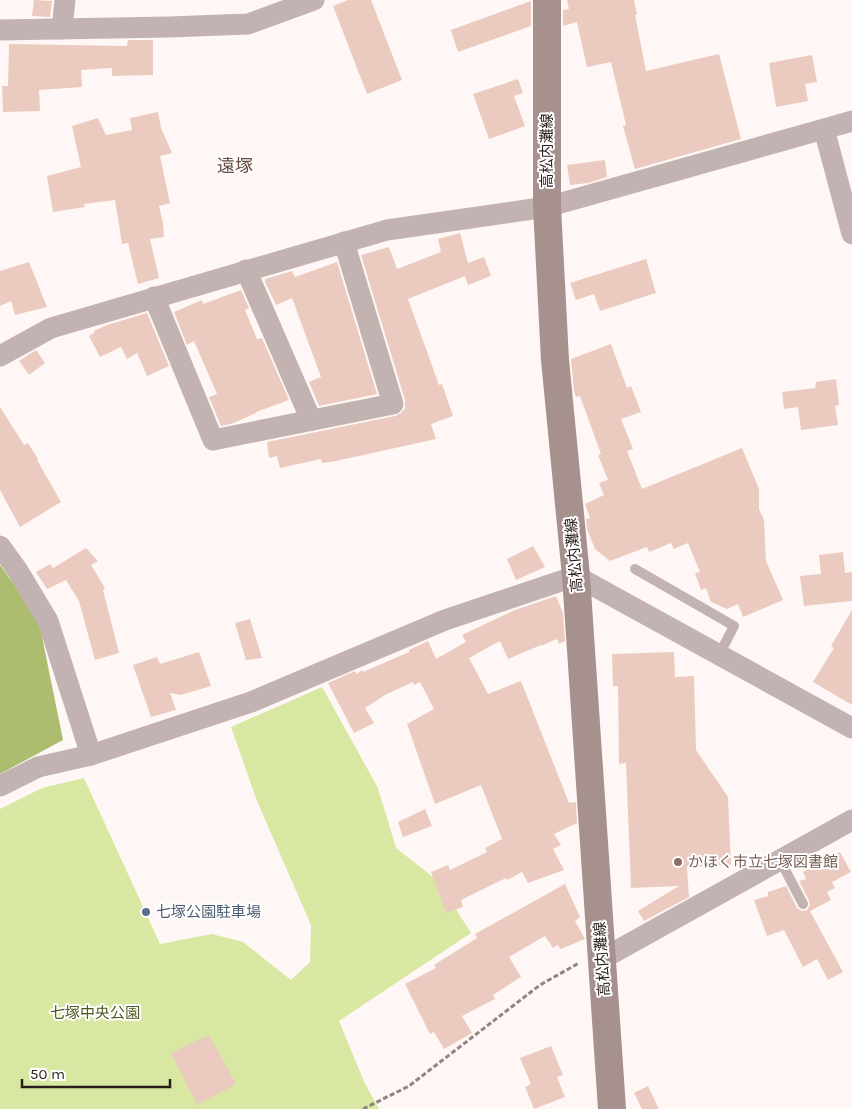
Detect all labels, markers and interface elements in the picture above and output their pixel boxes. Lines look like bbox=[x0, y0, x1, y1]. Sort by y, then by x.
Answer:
street label: 高松内灘線 bbox=[538, 113, 556, 189]
district label: 遠塚 bbox=[217, 155, 253, 177]
street label: 高松内灘線 bbox=[562, 517, 586, 593]
place label: かほく市立七塚図書館 bbox=[688, 853, 838, 871]
marker: かほく市立七塚図書館 bbox=[672, 856, 684, 868]
place label: 七塚公園駐車場 bbox=[156, 903, 261, 921]
marker: 七塚公園駐車場 bbox=[140, 906, 152, 918]
street label: 高松内灘線 bbox=[590, 921, 614, 997]
park label: 七塚中央公園 bbox=[50, 1004, 140, 1022]
scale bar bbox=[22, 1056, 170, 1088]
text: 50 m bbox=[30, 1065, 65, 1083]

